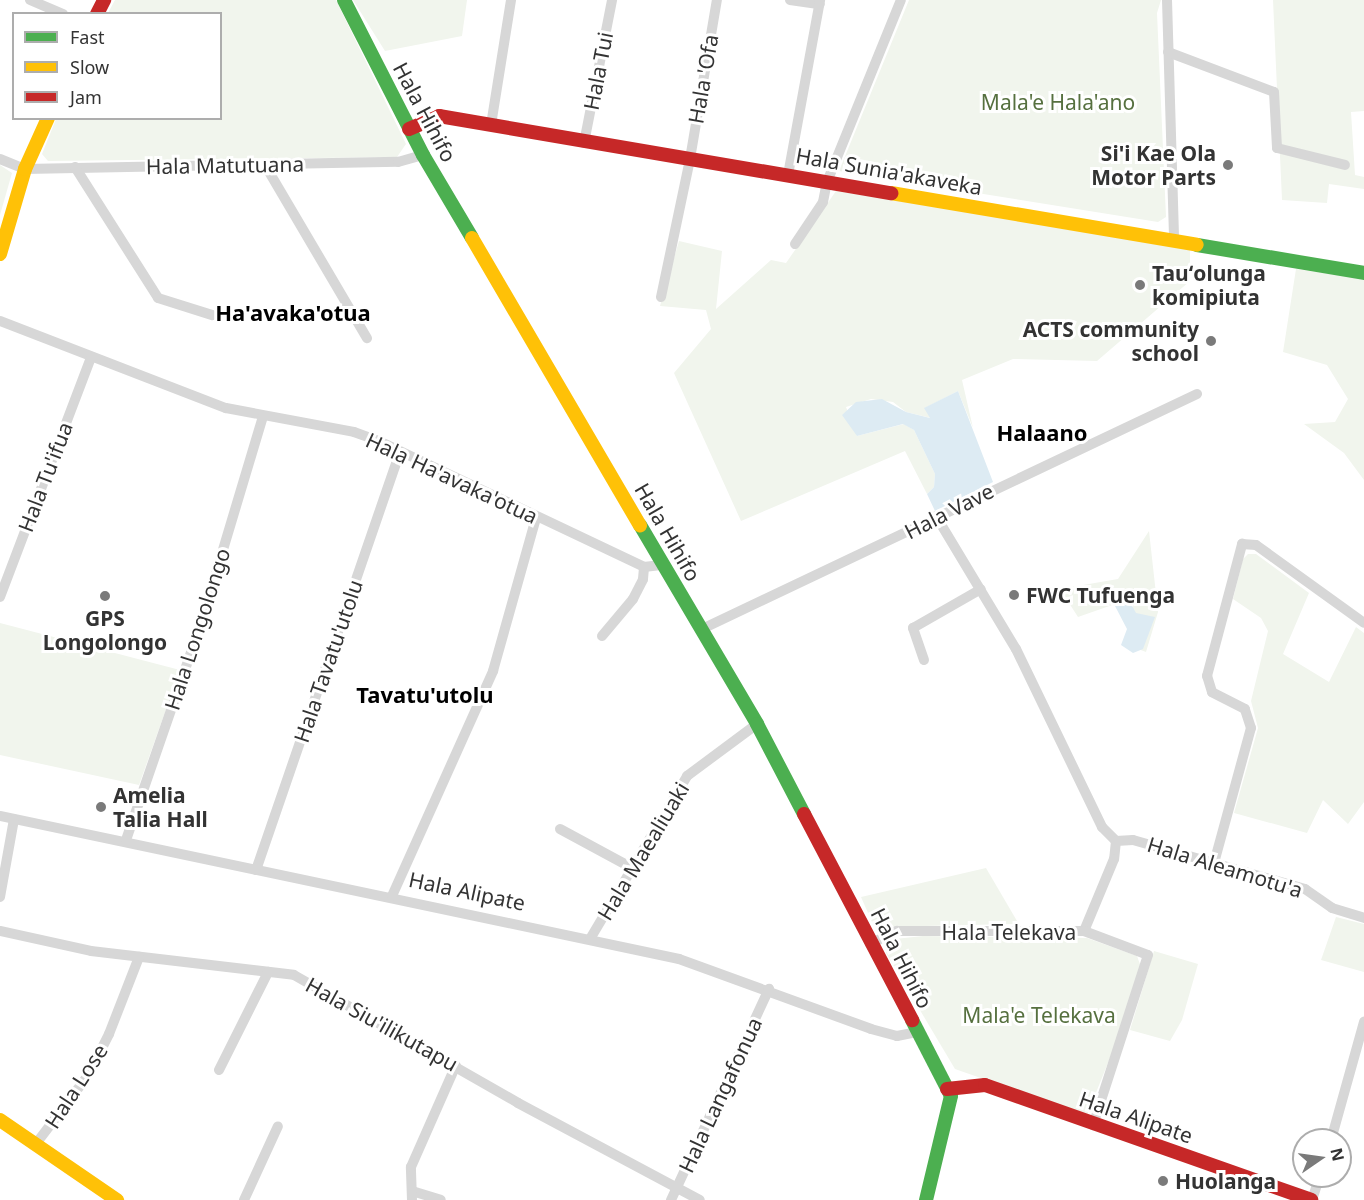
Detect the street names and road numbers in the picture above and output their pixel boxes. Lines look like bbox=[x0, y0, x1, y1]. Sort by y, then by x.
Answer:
street label: Hala Tui bbox=[578, 30, 618, 112]
street label: Hala 'Ofa bbox=[683, 32, 723, 126]
street label: Hala Hihifo bbox=[388, 58, 462, 166]
street label: Hala Sunia'akaveka bbox=[794, 142, 984, 200]
street label: Hala Matutuana bbox=[146, 151, 304, 179]
street label: Hala Tu'ifua bbox=[12, 418, 78, 536]
street label: Hala Ha'avaka'otua bbox=[362, 427, 542, 529]
street label: Hala Hihifo bbox=[630, 478, 706, 586]
street label: Hala Vave bbox=[900, 478, 998, 544]
street label: Hala Longolongo bbox=[159, 545, 235, 713]
street label: Hala Tavatu'utolu bbox=[288, 576, 368, 746]
street label: Hala Maealiuaki bbox=[592, 777, 694, 925]
street label: Hala Aleamotu'a bbox=[1144, 831, 1306, 903]
street label: Hala Alipate bbox=[406, 866, 528, 916]
street label: Hala Hihifo bbox=[866, 904, 938, 1012]
street label: Hala Telekava bbox=[942, 919, 1076, 945]
street label: Hala Siu'ilikutapu bbox=[301, 972, 463, 1076]
street label: Hala Langafonua bbox=[673, 1013, 767, 1177]
street label: Hala Lose bbox=[39, 1039, 113, 1133]
street label: Hala Alipate bbox=[1076, 1086, 1196, 1148]

